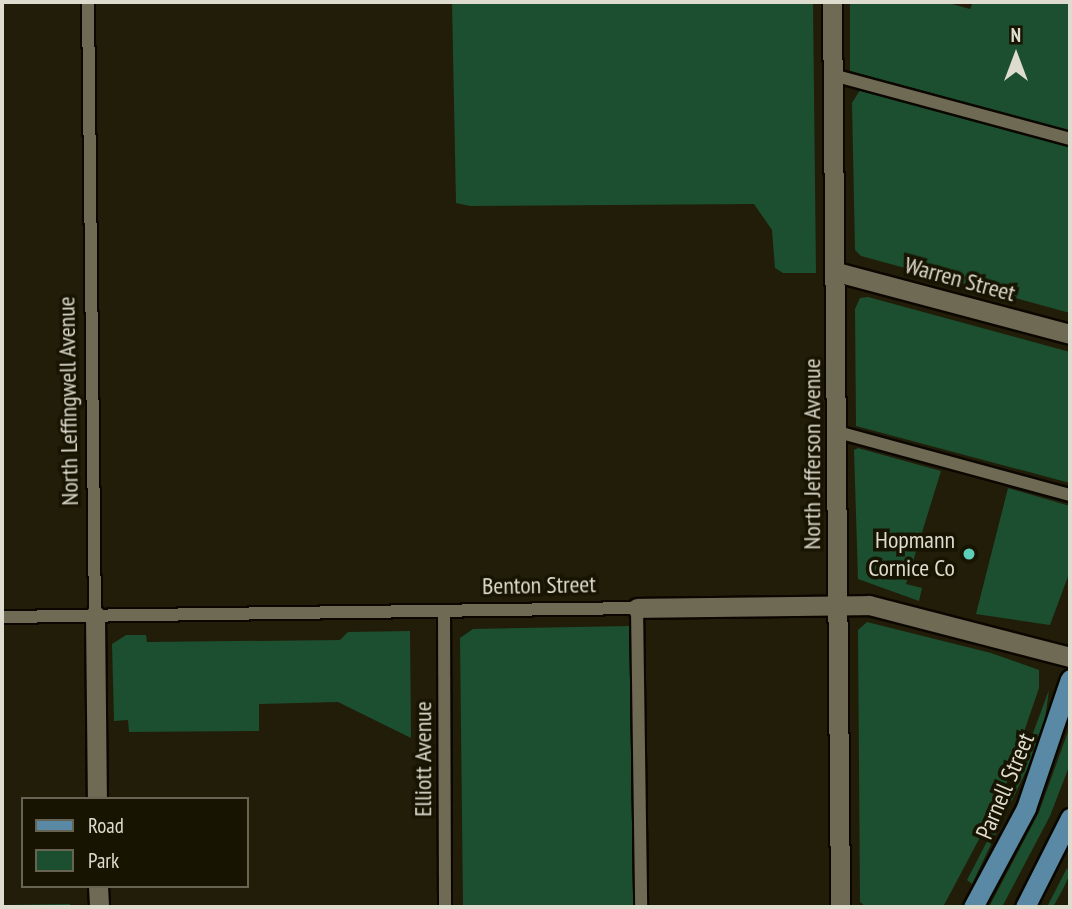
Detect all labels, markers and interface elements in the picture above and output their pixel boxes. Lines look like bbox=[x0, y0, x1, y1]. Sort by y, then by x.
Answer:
north arrow bbox=[981, 21, 1051, 91]
text: N bbox=[1011, 23, 1021, 47]
street label: Warren Street bbox=[902, 250, 1018, 308]
street label: North Leffingwell Avenue bbox=[52, 296, 84, 506]
street label: North Jefferson Avenue bbox=[798, 358, 826, 550]
place label: Hopmann Cornice Co bbox=[868, 526, 955, 582]
marker: Hopmann Cornice Co bbox=[961, 546, 977, 562]
street label: Benton Street bbox=[482, 570, 596, 600]
street label: Elliott Avenue bbox=[409, 701, 437, 817]
street label: Parnell Street bbox=[970, 728, 1040, 844]
legend bbox=[21, 797, 248, 888]
text: Road bbox=[88, 812, 124, 839]
text: Park bbox=[88, 847, 119, 874]

